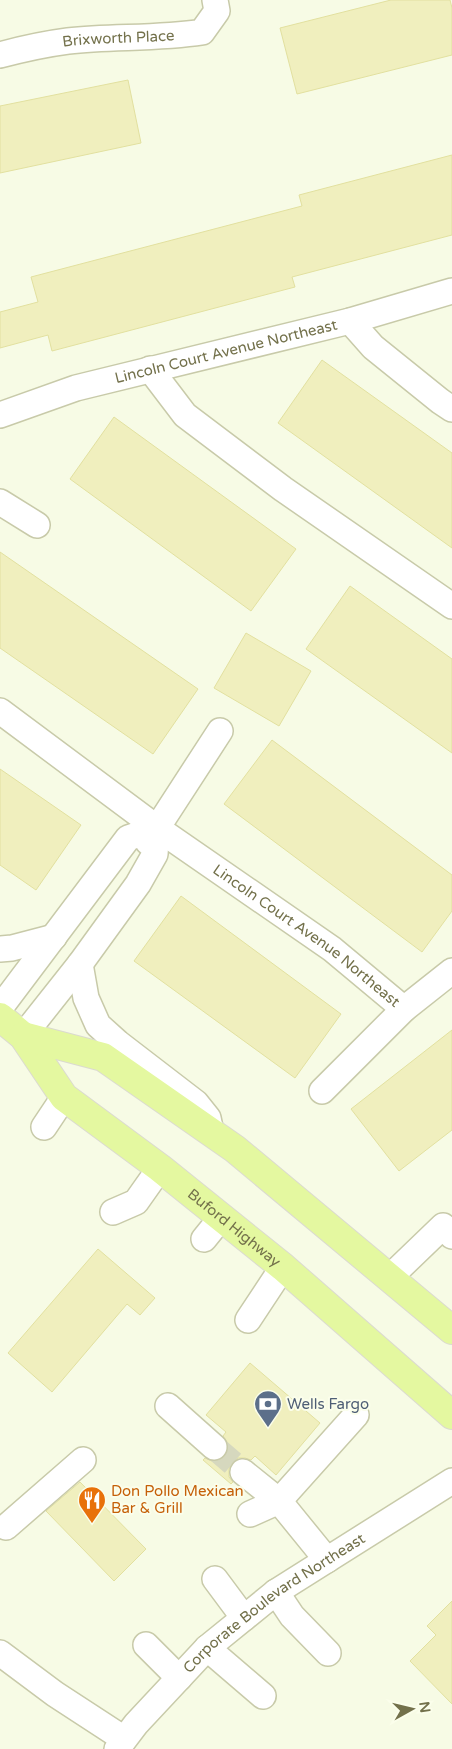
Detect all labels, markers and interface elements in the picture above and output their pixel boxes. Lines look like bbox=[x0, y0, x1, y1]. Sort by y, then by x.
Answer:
street label: Brixworth Place bbox=[61, 26, 175, 51]
street label: Lincoln Court Avenue Northeast bbox=[113, 315, 339, 387]
street label: Lincoln Court Avenue Northeast bbox=[210, 860, 404, 1011]
street label: Buford Highway bbox=[184, 1185, 284, 1271]
bank icon: Wells Fargo bbox=[253, 1389, 283, 1428]
place label: Wells Fargo bbox=[287, 1395, 369, 1413]
place label: Don Pollo Mexican Bar & Grill bbox=[111, 1482, 244, 1517]
restaurant icon: Don Pollo Mexican Bar & Grill bbox=[77, 1485, 107, 1524]
street label: Corporate Boulevard Northeast bbox=[179, 1529, 368, 1677]
north arrow bbox=[387, 1684, 437, 1734]
text: N bbox=[415, 1701, 434, 1714]

